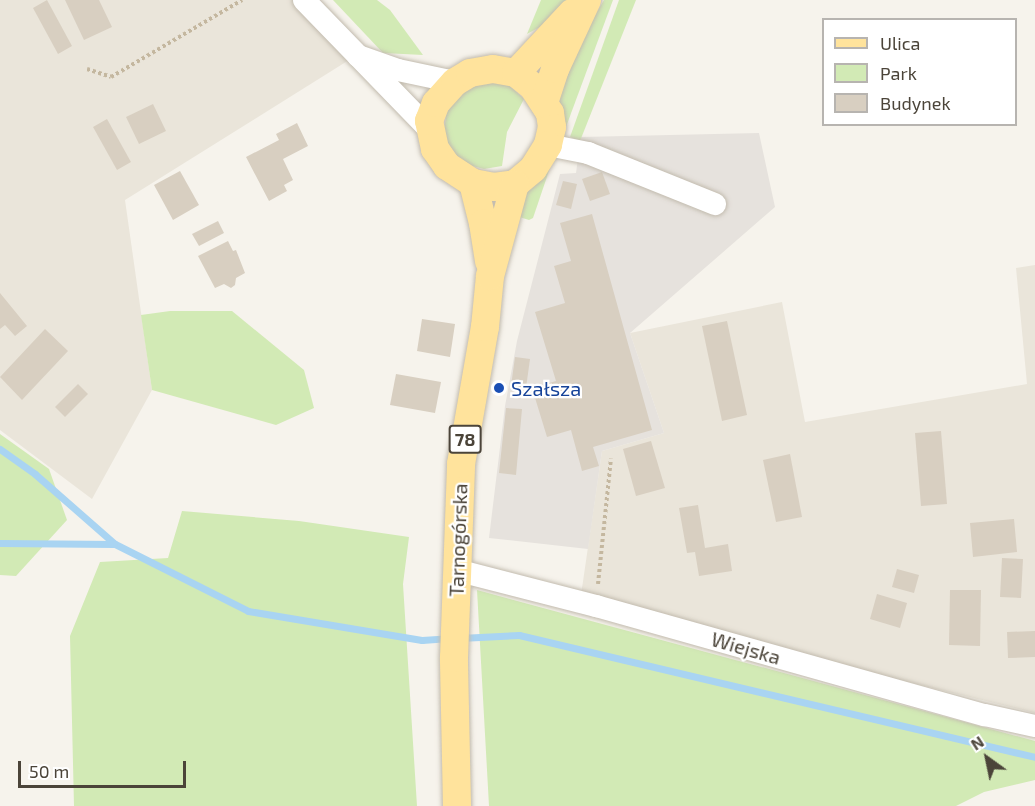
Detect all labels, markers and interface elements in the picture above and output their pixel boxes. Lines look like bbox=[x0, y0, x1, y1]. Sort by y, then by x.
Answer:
legend bbox=[822, 18, 1017, 126]
text: Ulica bbox=[880, 32, 920, 54]
text: Park bbox=[880, 62, 917, 84]
text: Budynek bbox=[880, 92, 951, 114]
place label: Szałsza bbox=[511, 376, 581, 400]
marker: Szałsza bbox=[492, 381, 506, 395]
road number: 78 bbox=[448, 424, 482, 454]
street label: Tarnogórska bbox=[444, 483, 472, 597]
street label: Wiejska bbox=[709, 627, 783, 669]
north arrow bbox=[957, 728, 1017, 788]
text: N bbox=[967, 731, 987, 754]
scale bar bbox=[21, 749, 189, 787]
text: 50 m bbox=[29, 760, 69, 782]

